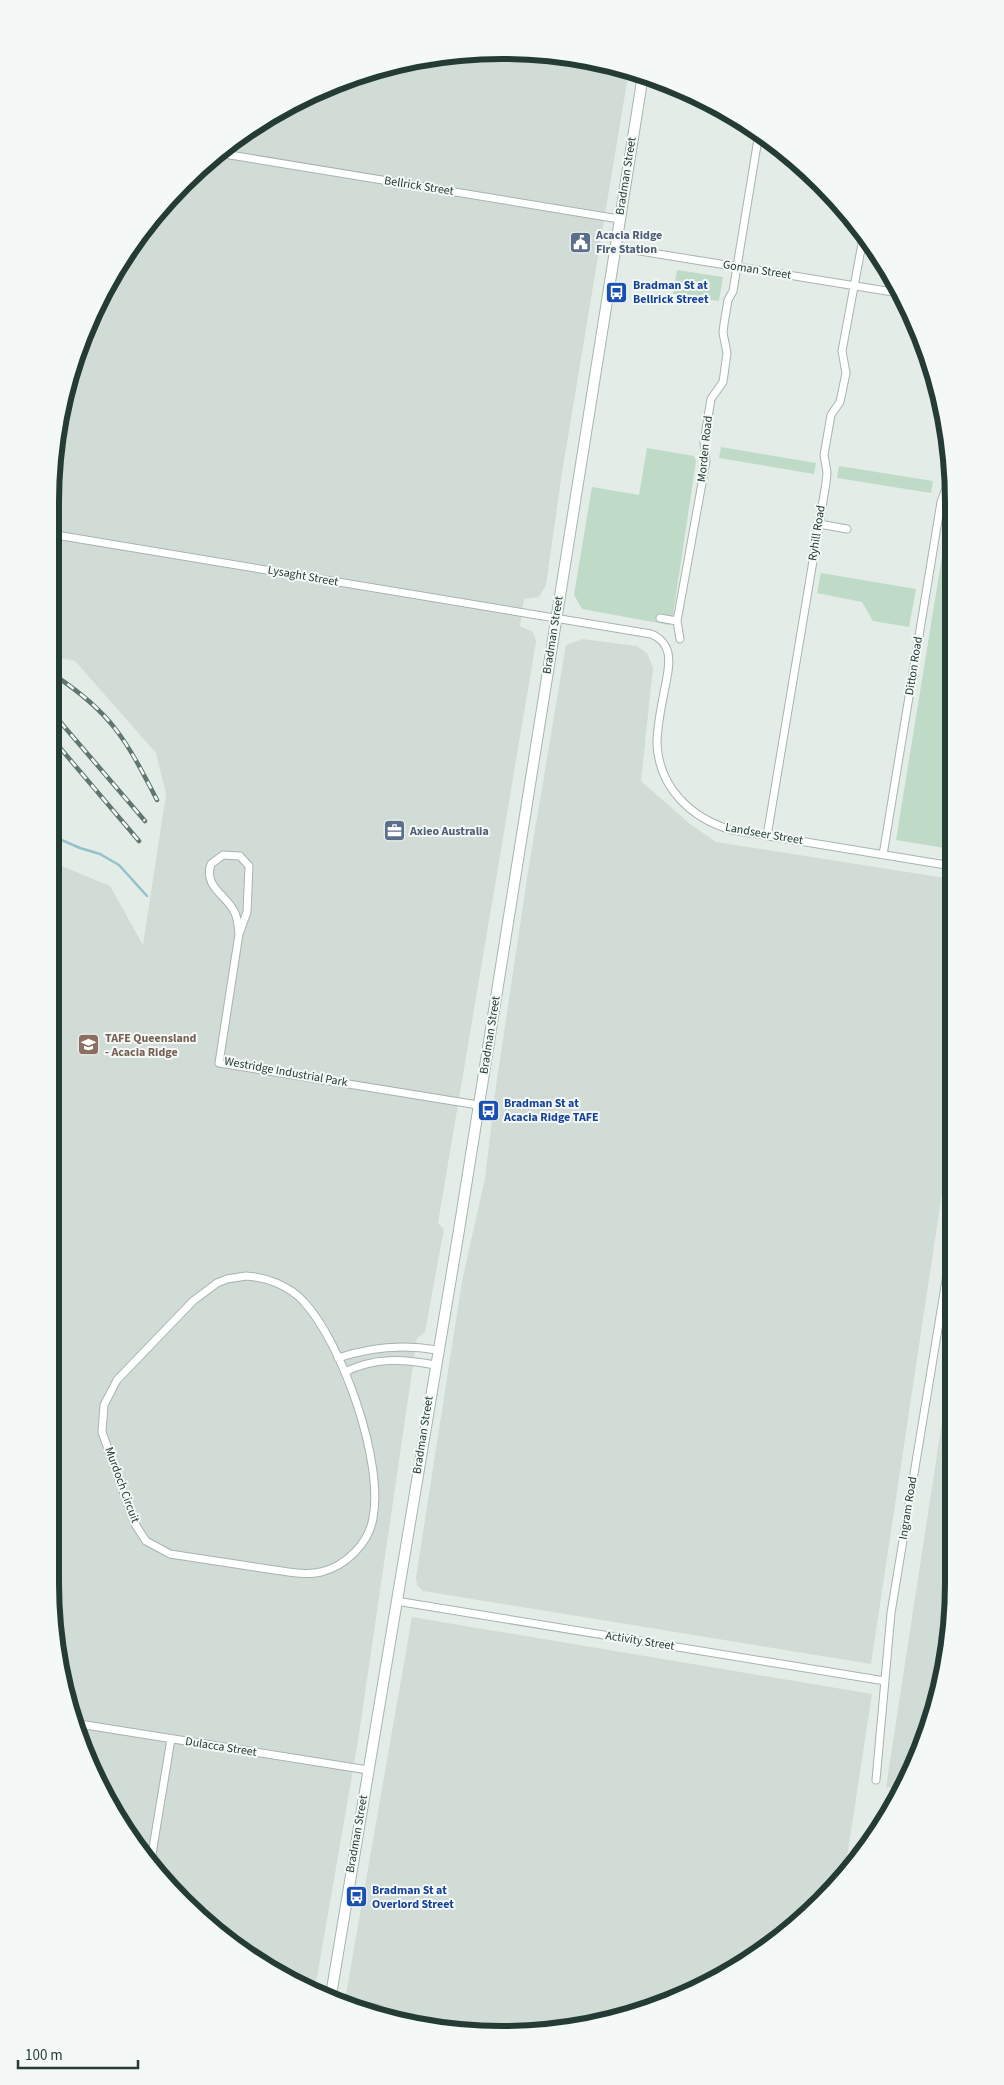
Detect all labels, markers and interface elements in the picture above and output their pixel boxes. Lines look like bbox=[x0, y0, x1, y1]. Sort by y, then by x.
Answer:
street label: Bradman Street bbox=[611, 136, 641, 216]
street label: Bellrick Street bbox=[383, 172, 455, 200]
place label: Acacia Ridge Fire Station bbox=[595, 227, 662, 258]
public building icon: Acacia Ridge Fire Station bbox=[568, 230, 592, 254]
street label: Goman Street bbox=[722, 256, 792, 284]
place label: Bradman St at Bellrick Street bbox=[633, 277, 709, 308]
bus stop icon: Bradman St at Bellrick Street bbox=[605, 280, 629, 304]
street label: Morden Road bbox=[693, 415, 717, 483]
street label: Ryhill Road bbox=[804, 504, 830, 562]
street label: Lysaght Street bbox=[266, 561, 340, 591]
street label: Bradman Street bbox=[538, 595, 568, 675]
street label: Ditton Road bbox=[901, 635, 927, 697]
office icon: Axieo Australia bbox=[382, 819, 406, 843]
street label: Landseer Street bbox=[724, 819, 804, 849]
place label: Axieo Australia bbox=[409, 823, 489, 840]
street label: Bradman Street bbox=[475, 995, 505, 1075]
place label: TAFE Queensland - Acacia Ridge bbox=[105, 1030, 197, 1061]
school or university icon: TAFE Queensland - Acacia Ridge bbox=[77, 1033, 101, 1057]
street label: Westridge Industrial Park bbox=[223, 1053, 349, 1091]
place label: Bradman St at Acacia Ridge TAFE bbox=[503, 1095, 599, 1126]
bus stop icon: Bradman St at Acacia Ridge TAFE bbox=[476, 1098, 500, 1122]
street label: Bradman Street bbox=[408, 1395, 438, 1475]
street label: Murdoch Circuit bbox=[100, 1445, 144, 1525]
street label: Ingram Road bbox=[895, 1475, 921, 1541]
street label: Activity Street bbox=[604, 1627, 676, 1655]
street label: Dulacca Street bbox=[184, 1733, 258, 1761]
street label: Bradman Street bbox=[342, 1794, 372, 1874]
place label: Bradman St at Overlord Street bbox=[372, 1882, 454, 1913]
bus stop icon: Bradman St at Overlord Street bbox=[344, 1885, 368, 1909]
scale bar bbox=[18, 2038, 138, 2070]
text: 100 m bbox=[25, 2045, 63, 2066]

